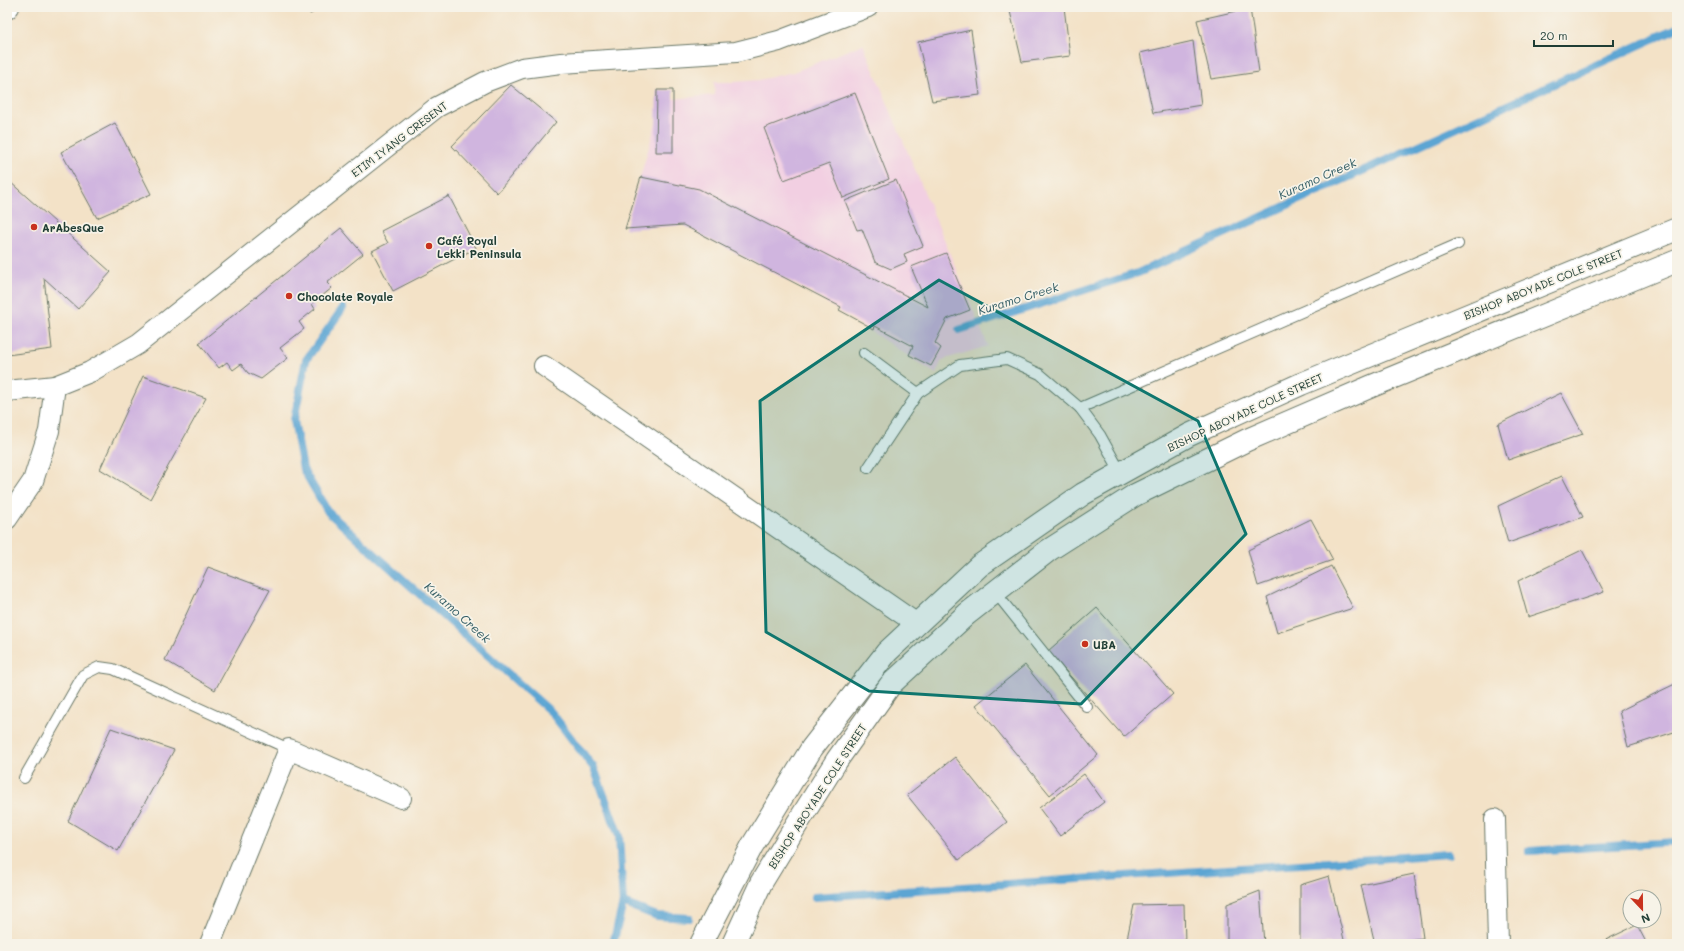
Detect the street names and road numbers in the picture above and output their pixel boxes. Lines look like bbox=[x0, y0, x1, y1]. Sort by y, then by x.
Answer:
street label: ETIM IYANG CRESENT bbox=[348, 98, 450, 180]
street label: BISHOP ABOYADE COLE STREET bbox=[1461, 245, 1625, 323]
street label: BISHOP ABOYADE COLE STREET bbox=[1165, 369, 1325, 455]
street label: BISHOP ABOYADE COLE STREET bbox=[764, 721, 870, 871]

